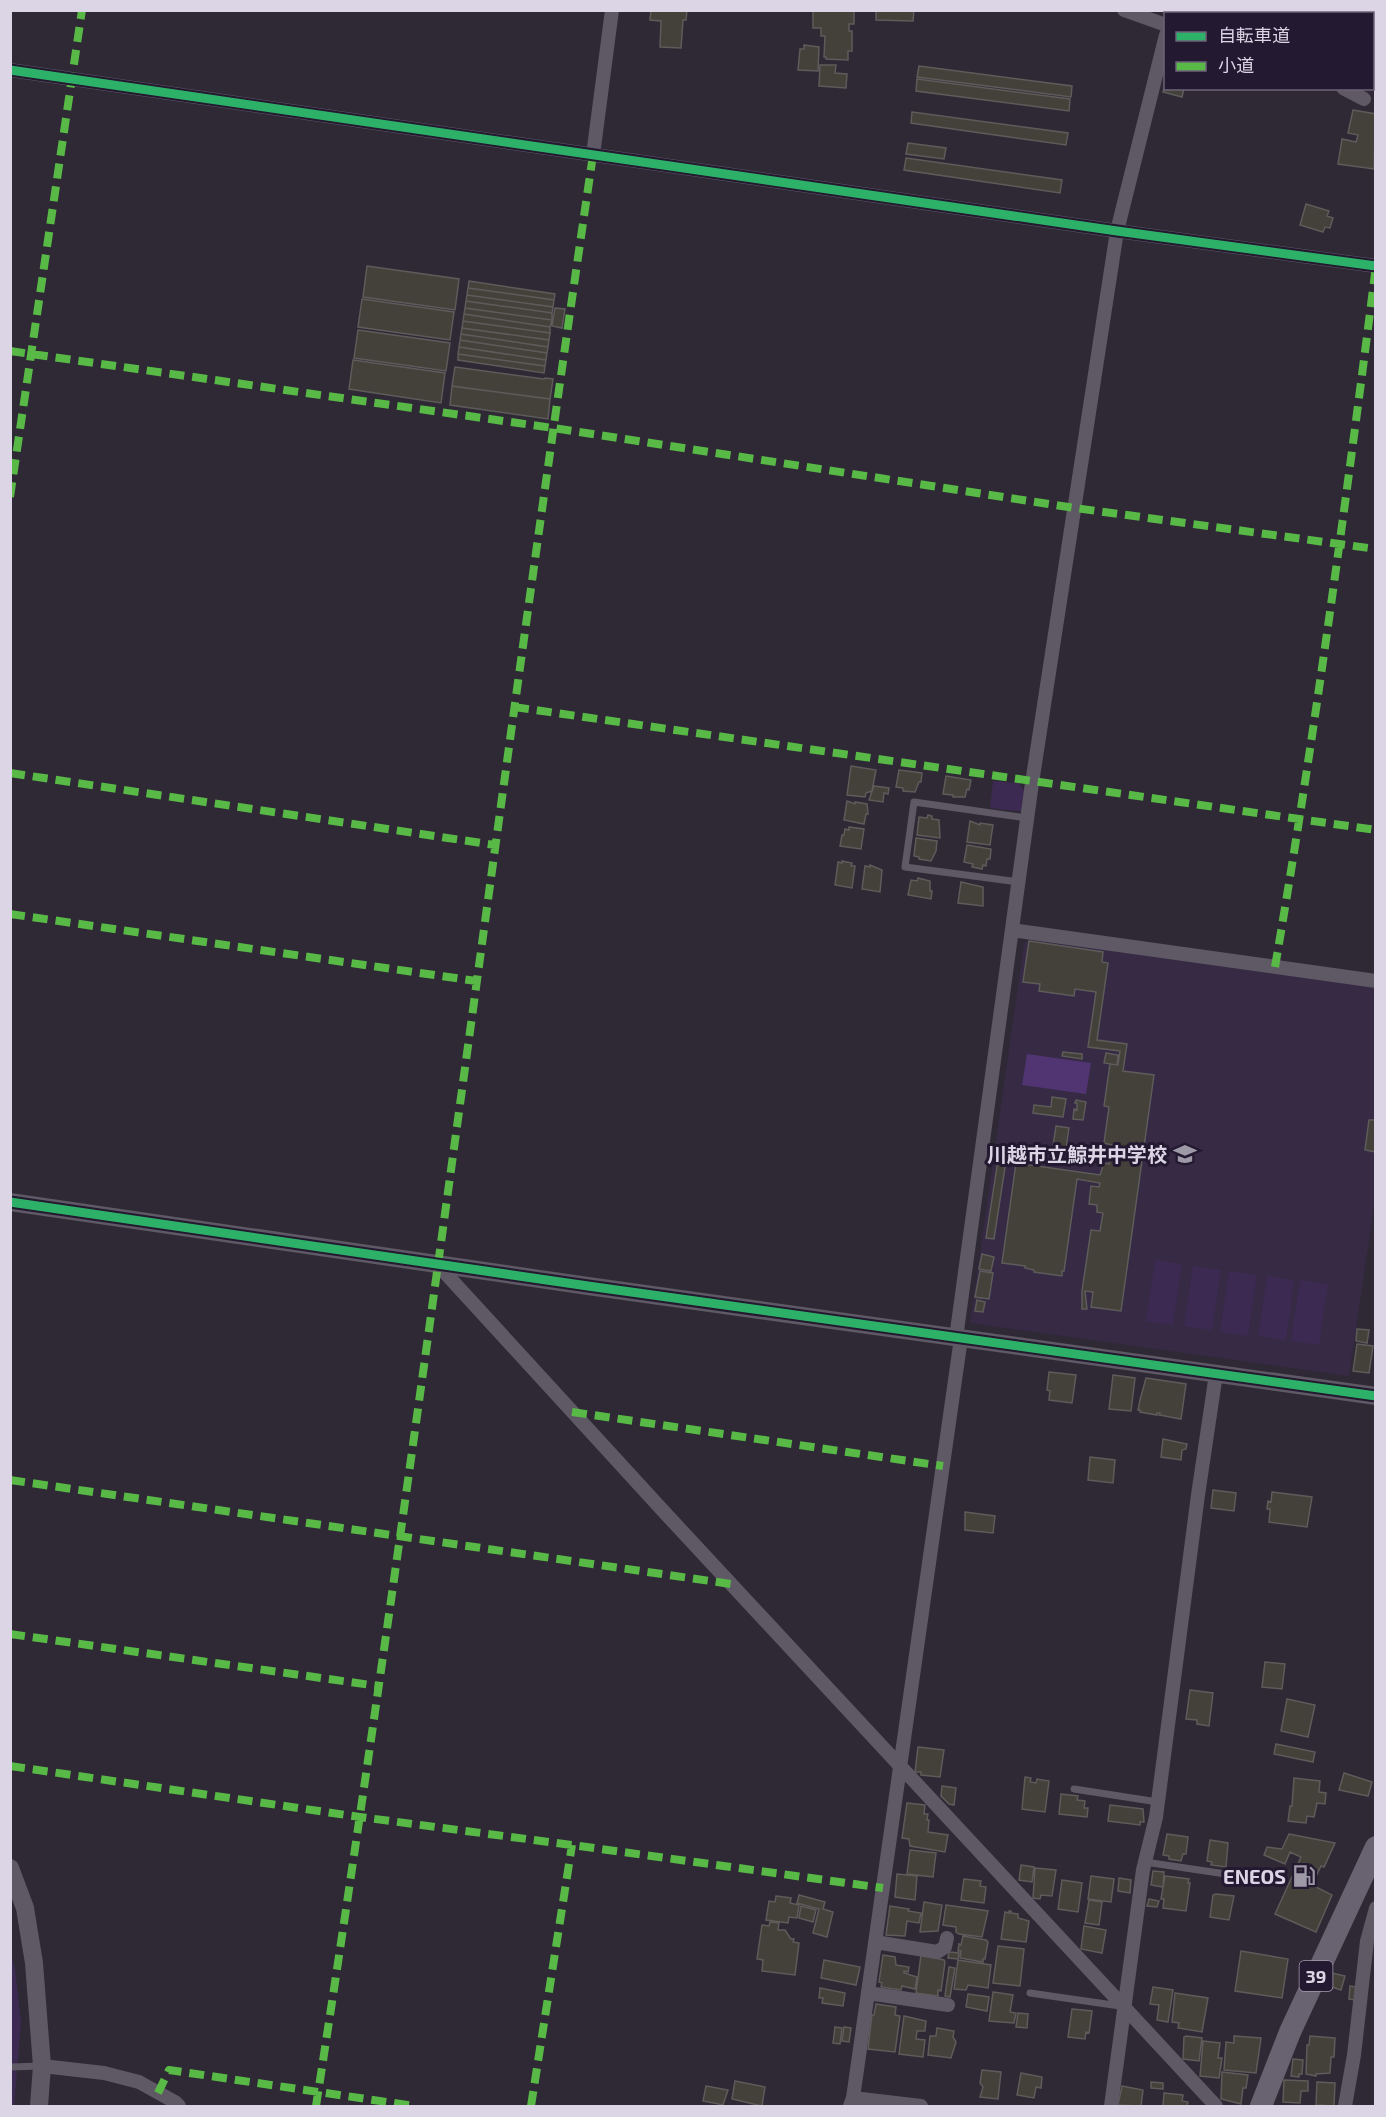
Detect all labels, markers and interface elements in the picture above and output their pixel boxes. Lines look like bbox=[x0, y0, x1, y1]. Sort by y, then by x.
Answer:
legend bbox=[1164, 12, 1374, 90]
text: 自転車道 bbox=[1218, 24, 1290, 46]
text: 小道 bbox=[1218, 54, 1254, 76]
school or university icon: 川越市立鯨井中学校 bbox=[1172, 1141, 1198, 1167]
place label: 川越市立鯨井中学校 bbox=[987, 1142, 1167, 1166]
fuel station icon: ENEOS bbox=[1291, 1863, 1317, 1889]
place label: ENEOS bbox=[1223, 1864, 1286, 1888]
road number: 39 bbox=[1300, 1961, 1332, 1991]

